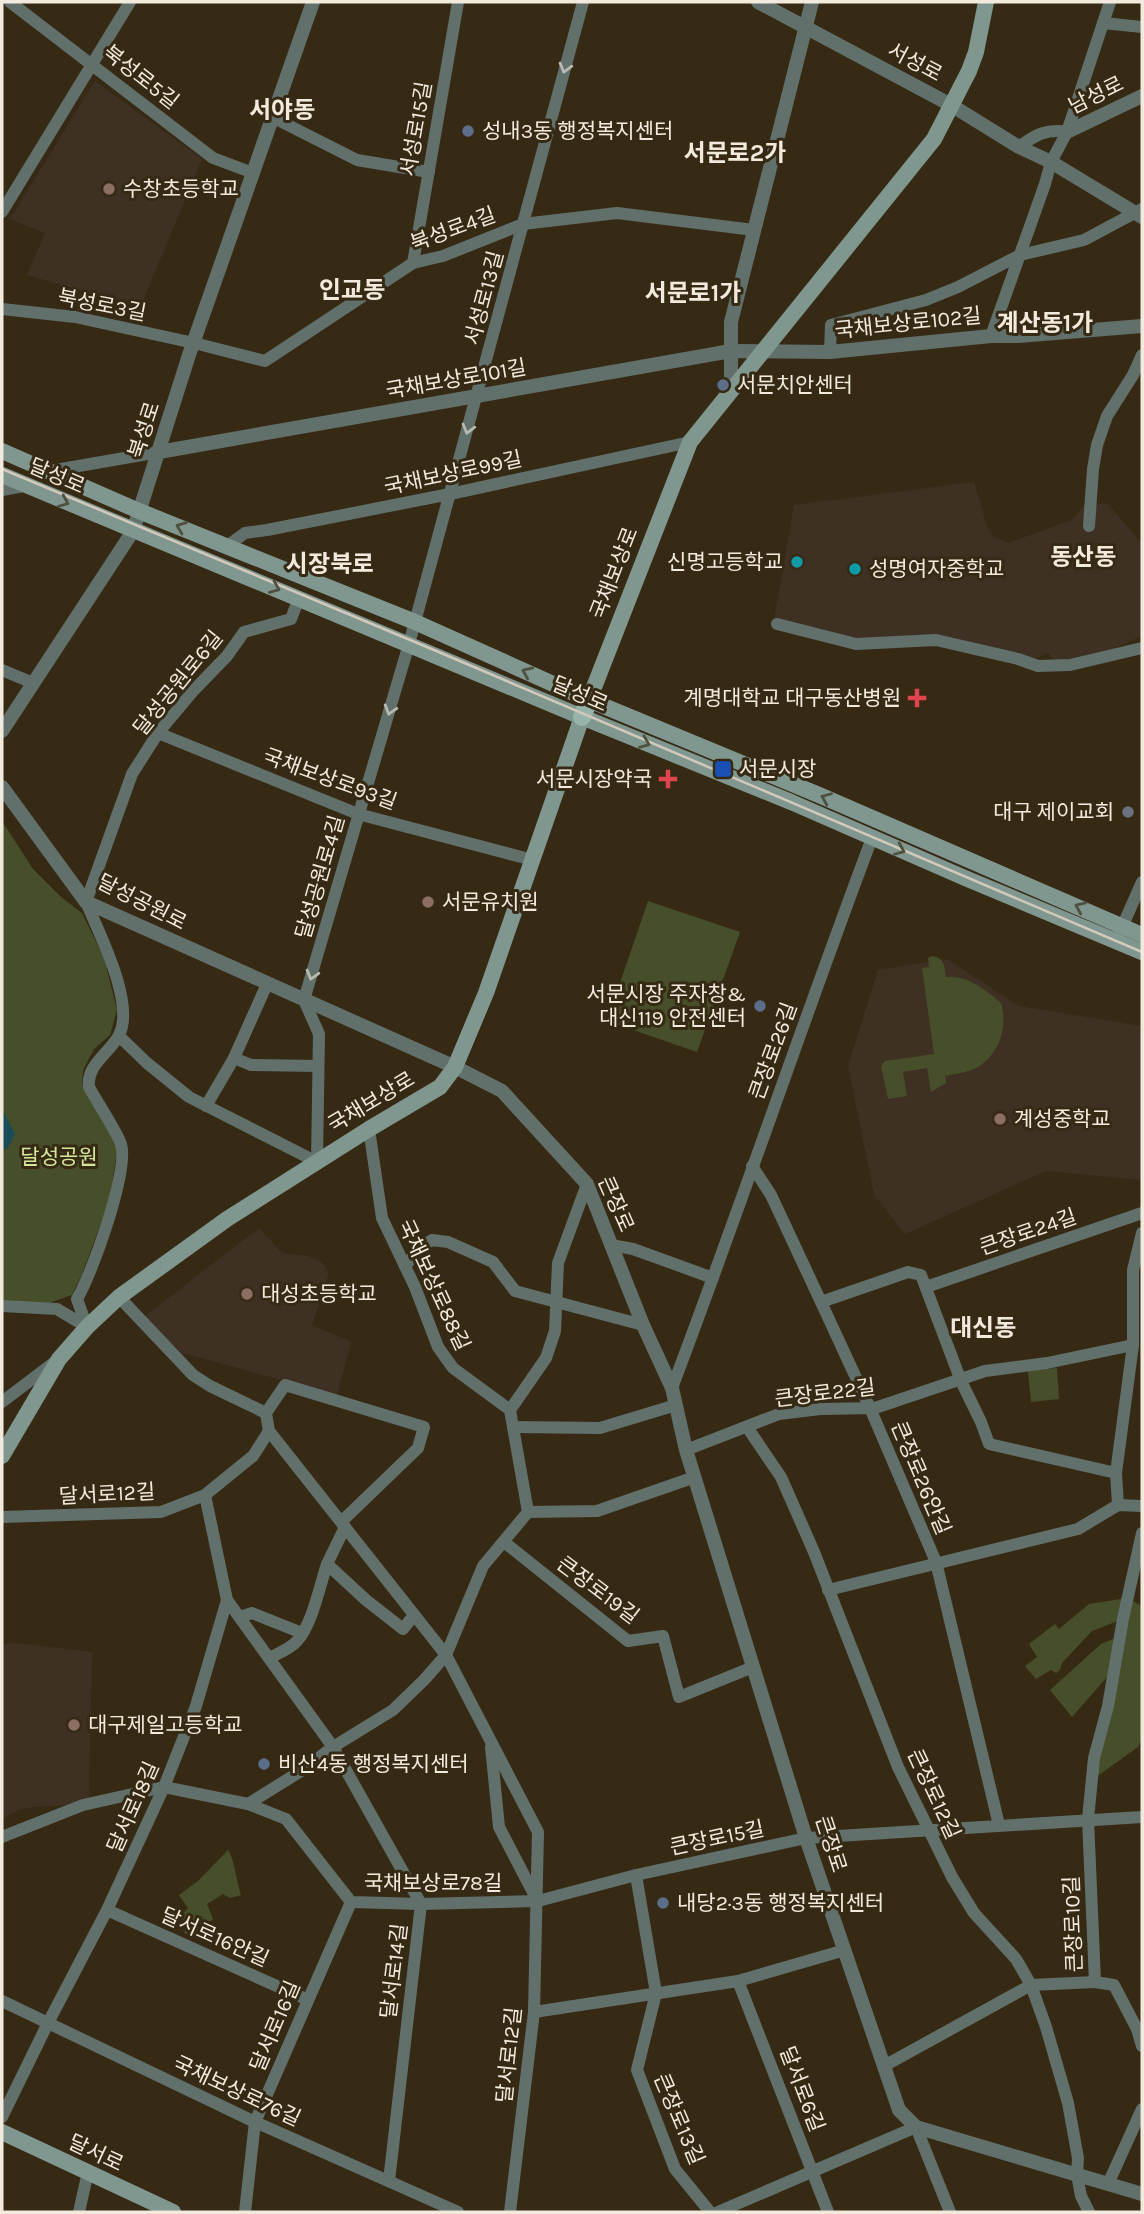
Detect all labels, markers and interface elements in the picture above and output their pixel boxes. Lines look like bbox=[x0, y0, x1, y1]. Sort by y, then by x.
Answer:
street label: 서성로 bbox=[884, 38, 946, 86]
street label: 북성로5길 bbox=[98, 40, 184, 114]
one-way arrow bbox=[559, 62, 573, 74]
street label: 남성로 bbox=[1065, 72, 1127, 118]
street label: 서성로15길 bbox=[396, 80, 436, 178]
district label: 서야동 bbox=[249, 96, 315, 124]
place label: 성내3동 행정복지센터 bbox=[482, 119, 673, 143]
marker: 성내3동 행정복지센터 bbox=[460, 123, 476, 139]
district label: 서문로2가 bbox=[684, 139, 786, 167]
place label: 수창초등학교 bbox=[123, 177, 239, 201]
marker: 수창초등학교 bbox=[101, 181, 117, 197]
street label: 북성로4길 bbox=[407, 203, 499, 255]
street label: 서성로13길 bbox=[460, 248, 508, 348]
district label: 인교동 bbox=[319, 276, 385, 304]
district label: 서문로1가 bbox=[645, 279, 741, 307]
street label: 북성로3길 bbox=[56, 285, 148, 325]
street label: 국채보상로102길 bbox=[833, 303, 983, 343]
district label: 계산동1가 bbox=[997, 309, 1093, 337]
street label: 국채보상로101길 bbox=[384, 355, 528, 403]
place label: 서문치안센터 bbox=[737, 373, 853, 397]
marker: 서문치안센터 bbox=[715, 377, 731, 393]
street label: 북성로 bbox=[124, 399, 164, 461]
one-way arrow bbox=[462, 423, 476, 435]
street label: 국채보상로99길 bbox=[382, 447, 524, 499]
street label: 달성로 bbox=[26, 454, 88, 498]
one-way arrow bbox=[57, 494, 70, 508]
one-way arrow bbox=[176, 522, 188, 536]
street label: 국채보상로 bbox=[585, 524, 643, 622]
district label: 동산동 bbox=[1050, 543, 1116, 571]
district label: 시장북로 bbox=[286, 550, 374, 578]
place label: 신명고등학교 bbox=[667, 550, 783, 574]
marker: 신명고등학교 bbox=[789, 554, 805, 570]
place label: 성명여자중학교 bbox=[869, 557, 1004, 581]
marker: 성명여자중학교 bbox=[847, 561, 863, 577]
one-way arrow bbox=[268, 580, 280, 594]
street label: 달성공원로6길 bbox=[128, 626, 228, 740]
one-way arrow bbox=[521, 666, 534, 680]
street label: 달성로 bbox=[549, 672, 611, 716]
place label: 계명대학교 대구동산병원 bbox=[683, 686, 901, 710]
marker: 계명대학교 대구동산병원 bbox=[907, 688, 927, 708]
one-way arrow bbox=[383, 703, 398, 715]
one-way arrow bbox=[638, 735, 651, 749]
street label: 국채보상로93길 bbox=[260, 744, 400, 814]
place label: 서문시장 bbox=[739, 757, 816, 781]
marker: 서문시장 bbox=[713, 759, 733, 779]
place label: 서문시장약국 bbox=[536, 767, 652, 791]
marker: 서문시장약국 bbox=[658, 769, 678, 789]
one-way arrow bbox=[821, 792, 833, 806]
place label: 대구 제이교회 bbox=[993, 800, 1114, 824]
marker: 대구 제이교회 bbox=[1120, 804, 1136, 820]
street label: 달성공원로4길 bbox=[291, 812, 349, 942]
one-way arrow bbox=[893, 842, 905, 856]
street label: 달성공원로 bbox=[94, 869, 190, 935]
place label: 서문유치원 bbox=[442, 890, 539, 914]
marker: 서문유치원 bbox=[420, 894, 436, 910]
one-way arrow bbox=[1075, 901, 1087, 915]
one-way arrow bbox=[305, 969, 320, 981]
place label: 서문시장 주자창& 대신119 안전센터 bbox=[587, 982, 746, 1030]
marker: 서문시장 주자창& 대신119 안전센터 bbox=[752, 998, 768, 1014]
street label: 큰장로26길 bbox=[744, 999, 802, 1103]
street label: 국채보상로 bbox=[323, 1067, 419, 1137]
place label: 계성중학교 bbox=[1014, 1107, 1111, 1131]
marker: 계성중학교 bbox=[992, 1111, 1008, 1127]
park label: 달성공원 bbox=[20, 1145, 98, 1169]
street label: 큰장로 bbox=[593, 1173, 639, 1235]
street label: 큰장로24길 bbox=[976, 1204, 1080, 1260]
street label: 국채보상로88길 bbox=[393, 1216, 475, 1354]
place label: 대성초등학교 bbox=[261, 1282, 377, 1306]
marker: 대성초등학교 bbox=[239, 1286, 255, 1302]
district label: 대신동 bbox=[950, 1314, 1016, 1342]
street label: 큰장로22길 bbox=[773, 1375, 877, 1411]
street label: 큰장로26안길 bbox=[886, 1418, 956, 1538]
street label: 달서로12길 bbox=[58, 1479, 156, 1509]
street label: 큰장로19길 bbox=[552, 1551, 644, 1629]
place label: 대구제일고등학교 bbox=[88, 1713, 243, 1737]
marker: 대구제일고등학교 bbox=[66, 1717, 82, 1733]
street label: 큰장로12길 bbox=[903, 1745, 965, 1843]
place label: 비산4동 행정복지센터 bbox=[278, 1752, 469, 1776]
marker: 비산4동 행정복지센터 bbox=[256, 1756, 272, 1772]
street label: 달서로18길 bbox=[102, 1758, 164, 1856]
street label: 큰장로 bbox=[811, 1813, 851, 1875]
street label: 큰장로15길 bbox=[668, 1816, 766, 1860]
street label: 국채보상로78길 bbox=[364, 1871, 502, 1895]
street label: 큰장로10길 bbox=[1059, 1875, 1087, 1973]
place label: 내당2·3동 행정복지센터 bbox=[677, 1891, 884, 1915]
marker: 내당2·3동 행정복지센터 bbox=[655, 1895, 671, 1911]
street label: 달서로16안길 bbox=[157, 1903, 273, 1971]
street label: 달서로14길 bbox=[376, 1922, 412, 2020]
street label: 달서로16길 bbox=[245, 1977, 305, 2075]
street label: 달서로12길 bbox=[492, 2006, 526, 2104]
street label: 달서로6길 bbox=[775, 2043, 829, 2135]
street label: 국채보상로76길 bbox=[169, 2051, 305, 2131]
street label: 큰장로13길 bbox=[649, 2070, 709, 2168]
street label: 달서로 bbox=[65, 2130, 127, 2176]

